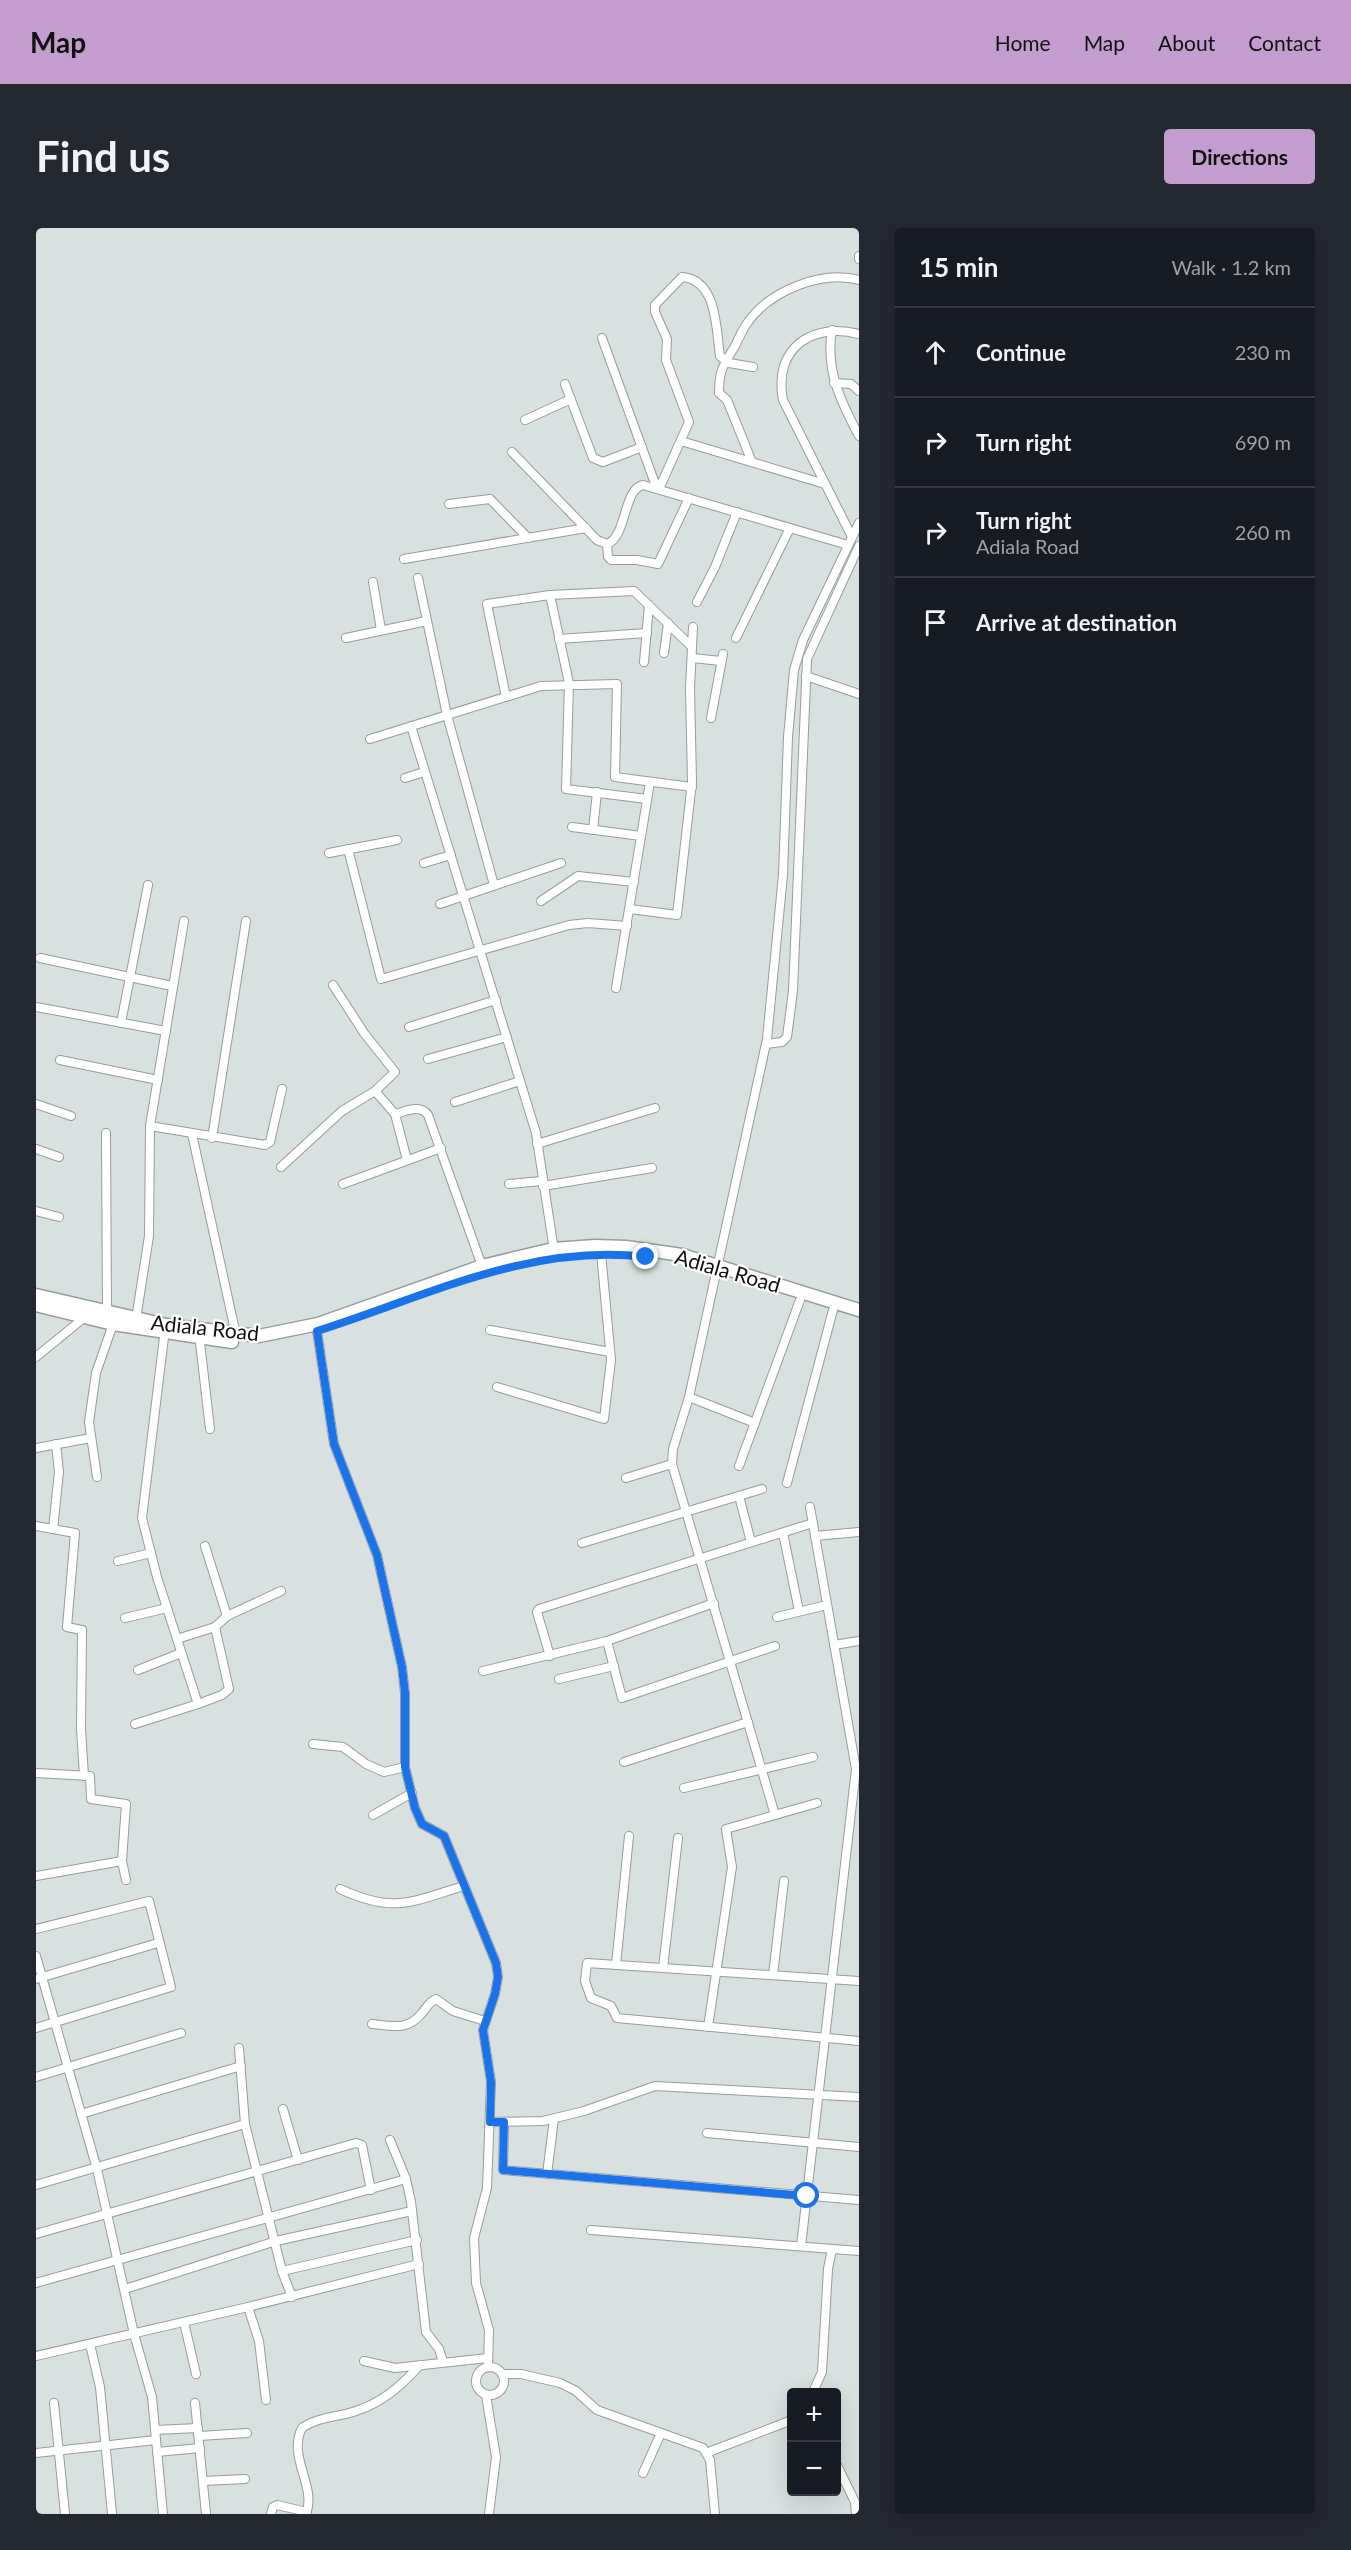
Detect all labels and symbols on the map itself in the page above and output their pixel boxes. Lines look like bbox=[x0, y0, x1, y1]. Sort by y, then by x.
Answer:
route end bbox=[632, 1243, 658, 1269]
street label: Adiala Road bbox=[672, 1243, 784, 1297]
street label: Adiala Road bbox=[150, 1309, 260, 1345]
route start bbox=[793, 2182, 819, 2208]

